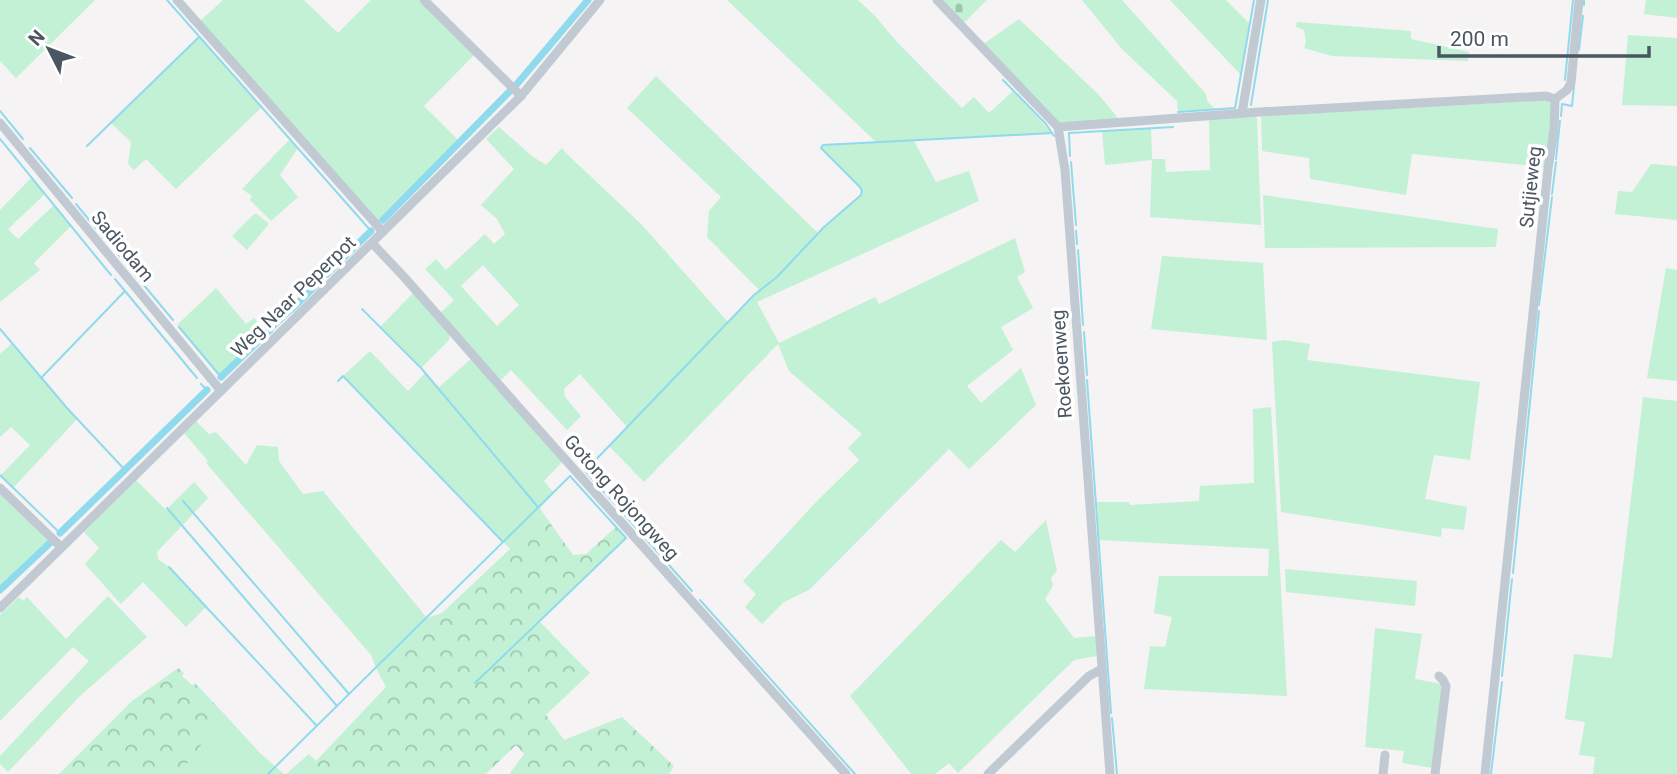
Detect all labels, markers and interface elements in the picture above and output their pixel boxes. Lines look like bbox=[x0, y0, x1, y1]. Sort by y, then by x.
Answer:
north arrow bbox=[14, 14, 84, 84]
scale bar bbox=[1439, 14, 1649, 58]
text: N bbox=[24, 25, 50, 51]
text: 200 m bbox=[1450, 27, 1509, 51]
street label: Sutjieweg bbox=[1515, 145, 1546, 229]
street label: Sadiodam bbox=[86, 206, 159, 286]
street label: Weg Naar Peperpot bbox=[226, 231, 360, 362]
street label: Roekoenweg bbox=[1046, 309, 1077, 419]
street label: Gotong Rojongweg bbox=[559, 430, 684, 565]

